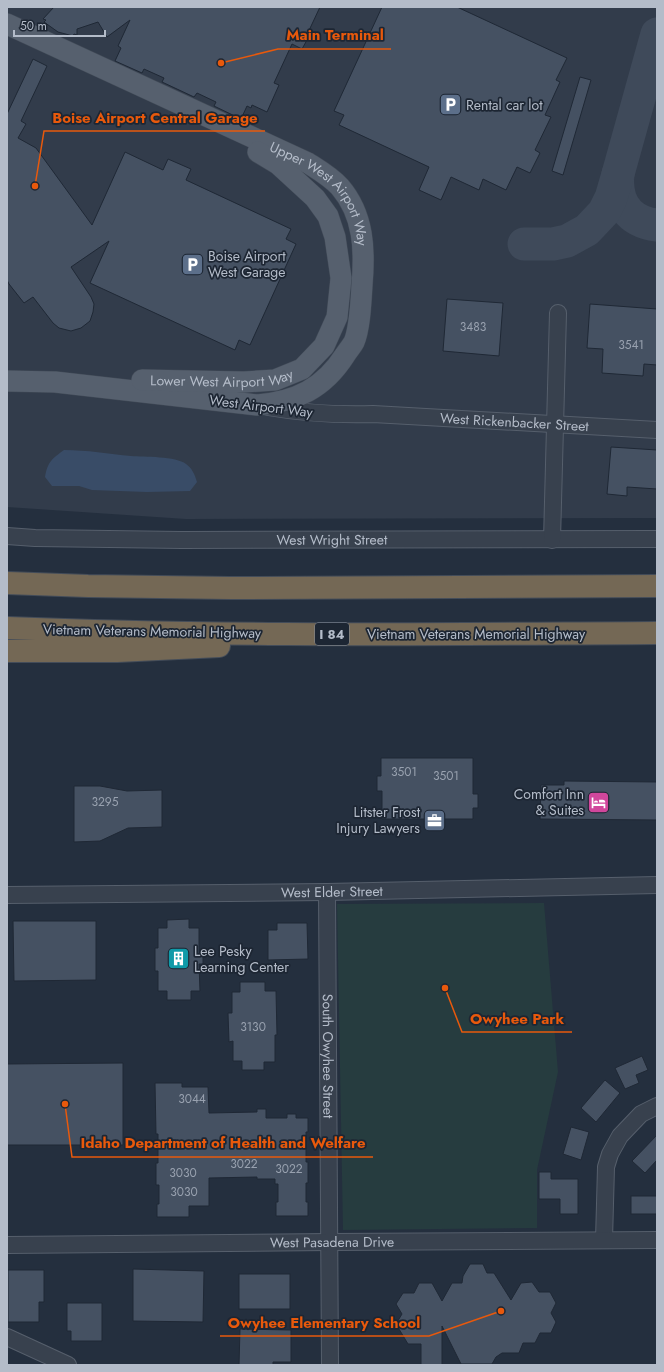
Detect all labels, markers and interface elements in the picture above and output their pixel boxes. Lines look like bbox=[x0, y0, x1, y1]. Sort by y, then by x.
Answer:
scale bar bbox=[14, 12, 105, 38]
text: 50 m bbox=[20, 17, 47, 35]
callout: Main Terminal bbox=[278, 22, 391, 49]
text: Main Terminal bbox=[286, 24, 384, 46]
parking icon: Rental car lot bbox=[438, 92, 464, 118]
place label: Rental car lot bbox=[466, 95, 543, 115]
callout: Boise Airport Central Garage bbox=[44, 104, 265, 131]
text: Boise Airport Central Garage bbox=[52, 107, 258, 129]
street label: Upper West Airport Way bbox=[266, 137, 373, 247]
place label: Boise Airport West Garage bbox=[208, 246, 286, 282]
parking icon: Boise Airport West Garage bbox=[180, 251, 206, 277]
house number: 3483 bbox=[460, 318, 487, 336]
house number: 3541 bbox=[618, 336, 644, 354]
street label: Lower West Airport Way bbox=[150, 363, 297, 392]
street label: West Airport Way bbox=[208, 390, 315, 422]
street label: West Rickenbacker Street bbox=[439, 408, 590, 436]
street label: West Wright Street bbox=[276, 530, 388, 550]
street label: Vietnam Veterans Memorial Highway bbox=[43, 619, 262, 643]
road number: I 84 bbox=[315, 623, 349, 645]
street label: Vietnam Veterans Memorial Highway bbox=[367, 624, 586, 644]
house number: 3501 bbox=[391, 763, 417, 781]
house number: 3501 bbox=[433, 767, 459, 785]
place label: Comfort Inn & Suites bbox=[514, 784, 584, 820]
hotel icon: Comfort Inn & Suites bbox=[586, 789, 612, 815]
house number: 3295 bbox=[91, 793, 119, 811]
place label: Litster Frost Injury Lawyers bbox=[336, 802, 421, 838]
office icon: Litster Frost Injury Lawyers bbox=[422, 807, 448, 833]
street label: West Elder Street bbox=[281, 881, 384, 902]
place label: Lee Pesky Learning Center bbox=[194, 941, 289, 977]
building icon: Lee Pesky Learning Center bbox=[166, 946, 192, 972]
street label: South Owyhee Street bbox=[318, 994, 338, 1119]
callout: Owyhee Park bbox=[462, 1005, 572, 1032]
text: Owyhee Park bbox=[470, 1008, 564, 1030]
house number: 3130 bbox=[240, 1018, 266, 1036]
house number: 3044 bbox=[178, 1090, 206, 1108]
callout: Idaho Department of Health and Welfare bbox=[72, 1130, 373, 1157]
text: Idaho Department of Health and Welfare bbox=[80, 1132, 366, 1154]
house number: 3022 bbox=[230, 1155, 258, 1173]
house number: 3022 bbox=[275, 1160, 303, 1178]
house number: 3030 bbox=[169, 1164, 197, 1182]
house number: 3030 bbox=[170, 1183, 198, 1201]
street label: West Pasadena Drive bbox=[270, 1232, 394, 1253]
callout: Owyhee Elementary School bbox=[220, 1309, 429, 1336]
text: Owyhee Elementary School bbox=[228, 1312, 420, 1334]

